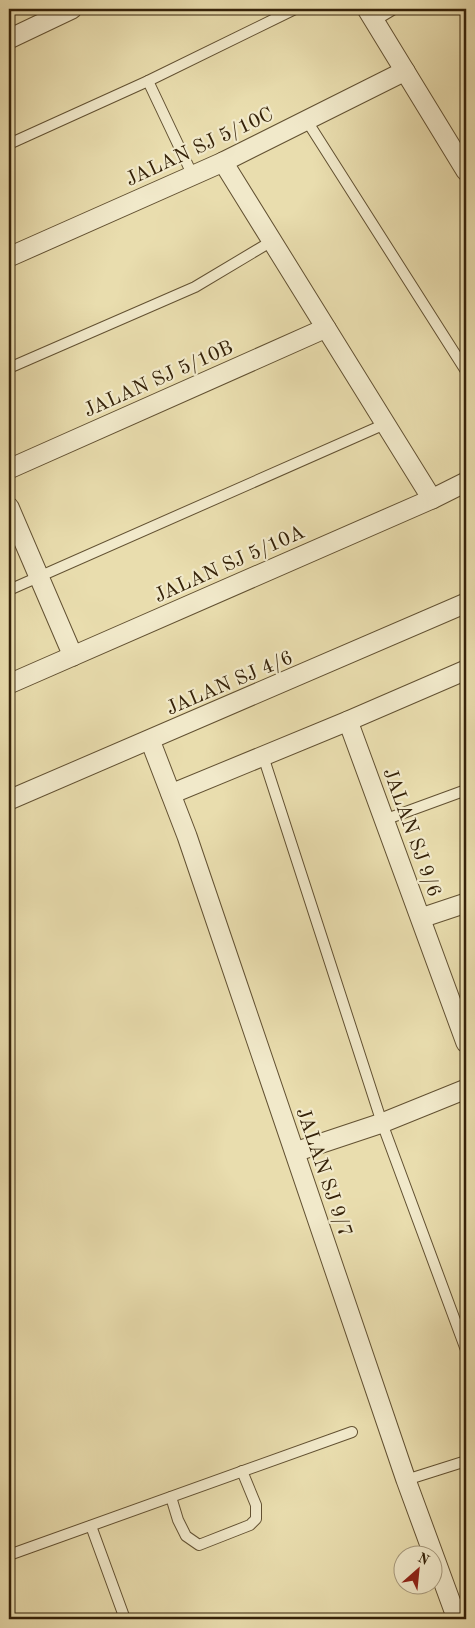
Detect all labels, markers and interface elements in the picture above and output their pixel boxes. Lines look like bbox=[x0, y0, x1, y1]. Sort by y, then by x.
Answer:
street label: JALAN SJ 5/10C bbox=[123, 105, 277, 191]
street label: JALAN SJ 5/10B bbox=[81, 338, 236, 422]
street label: JALAN SJ 5/10A bbox=[152, 523, 308, 607]
street label: JALAN SJ 4/6 bbox=[164, 648, 296, 720]
street label: JALAN SJ 9/6 bbox=[379, 766, 444, 900]
street label: JALAN SJ 9/7 bbox=[292, 1105, 355, 1240]
north arrow bbox=[392, 1546, 442, 1596]
text: N bbox=[416, 1551, 432, 1568]

